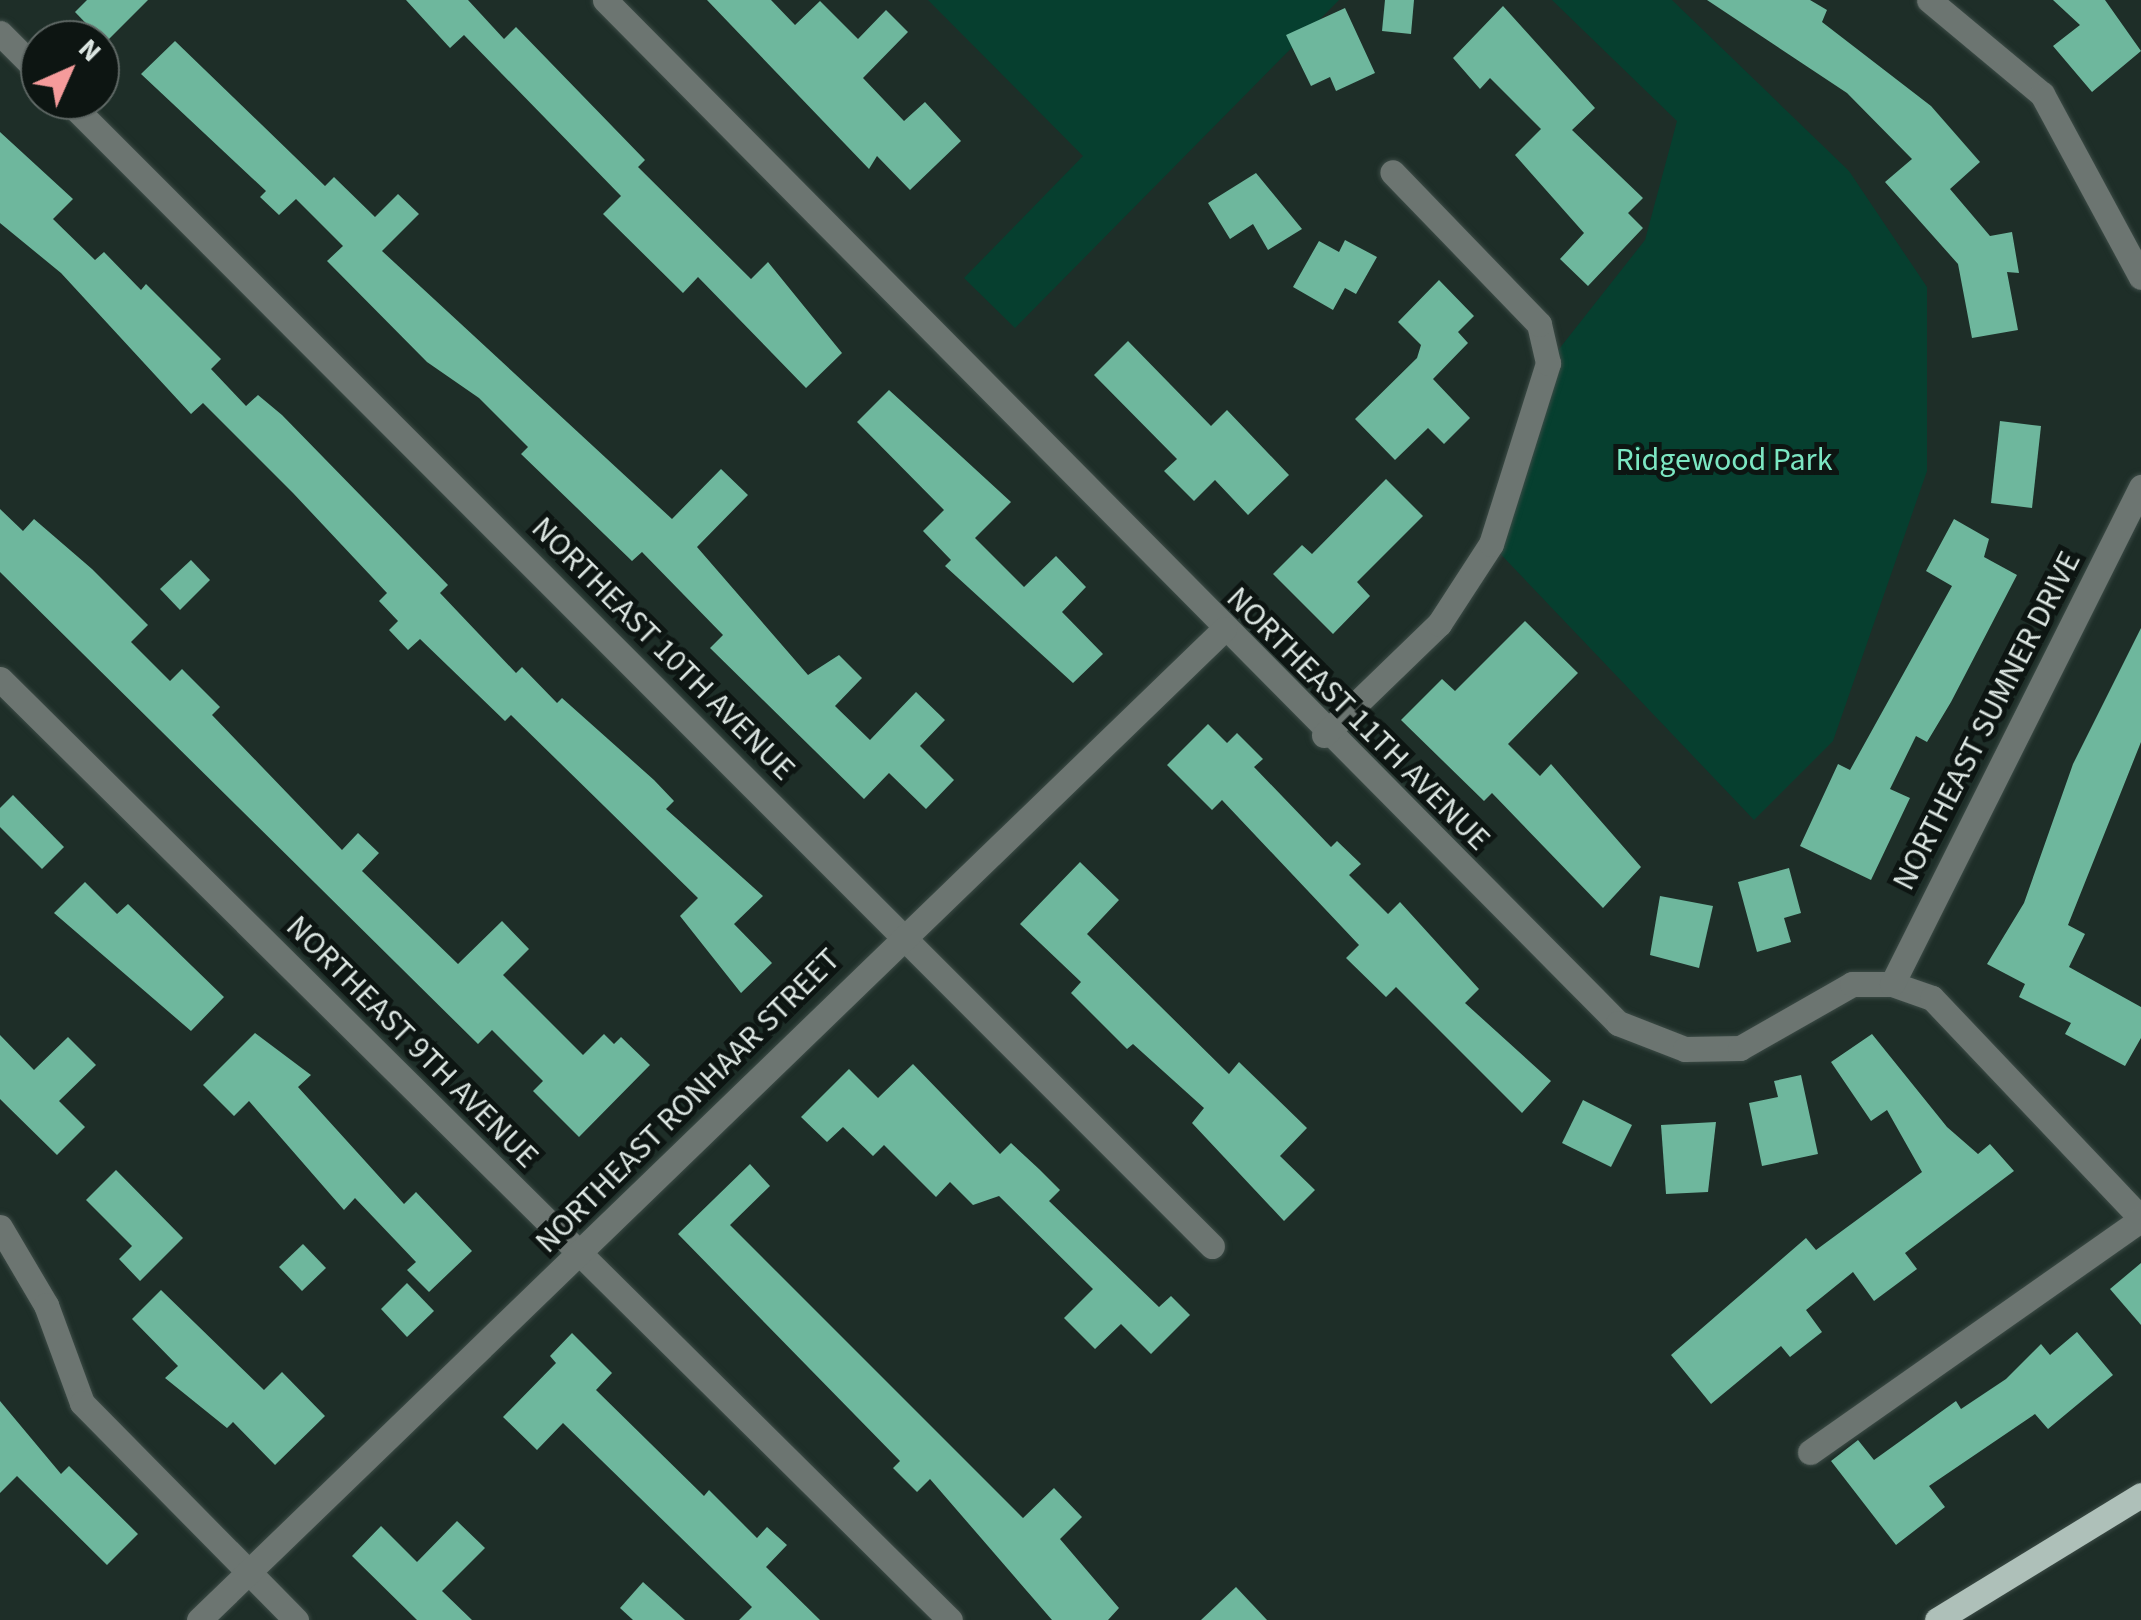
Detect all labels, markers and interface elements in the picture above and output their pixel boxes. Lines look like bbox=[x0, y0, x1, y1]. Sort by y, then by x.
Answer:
north arrow bbox=[20, 20, 120, 120]
text: N bbox=[69, 29, 111, 71]
park label: Ridgewood Park bbox=[1615, 441, 1833, 479]
street label: NORTHEAST 10TH AVENUE bbox=[523, 509, 803, 789]
street label: NORTHEAST SUMNER DRIVE bbox=[1885, 545, 2089, 897]
street label: NORTHEAST 11TH AVENUE bbox=[1218, 579, 1498, 859]
street label: NORTHEAST 9TH AVENUE bbox=[278, 908, 546, 1176]
street label: NORTHEAST RONHAAR STREET bbox=[528, 941, 848, 1261]

